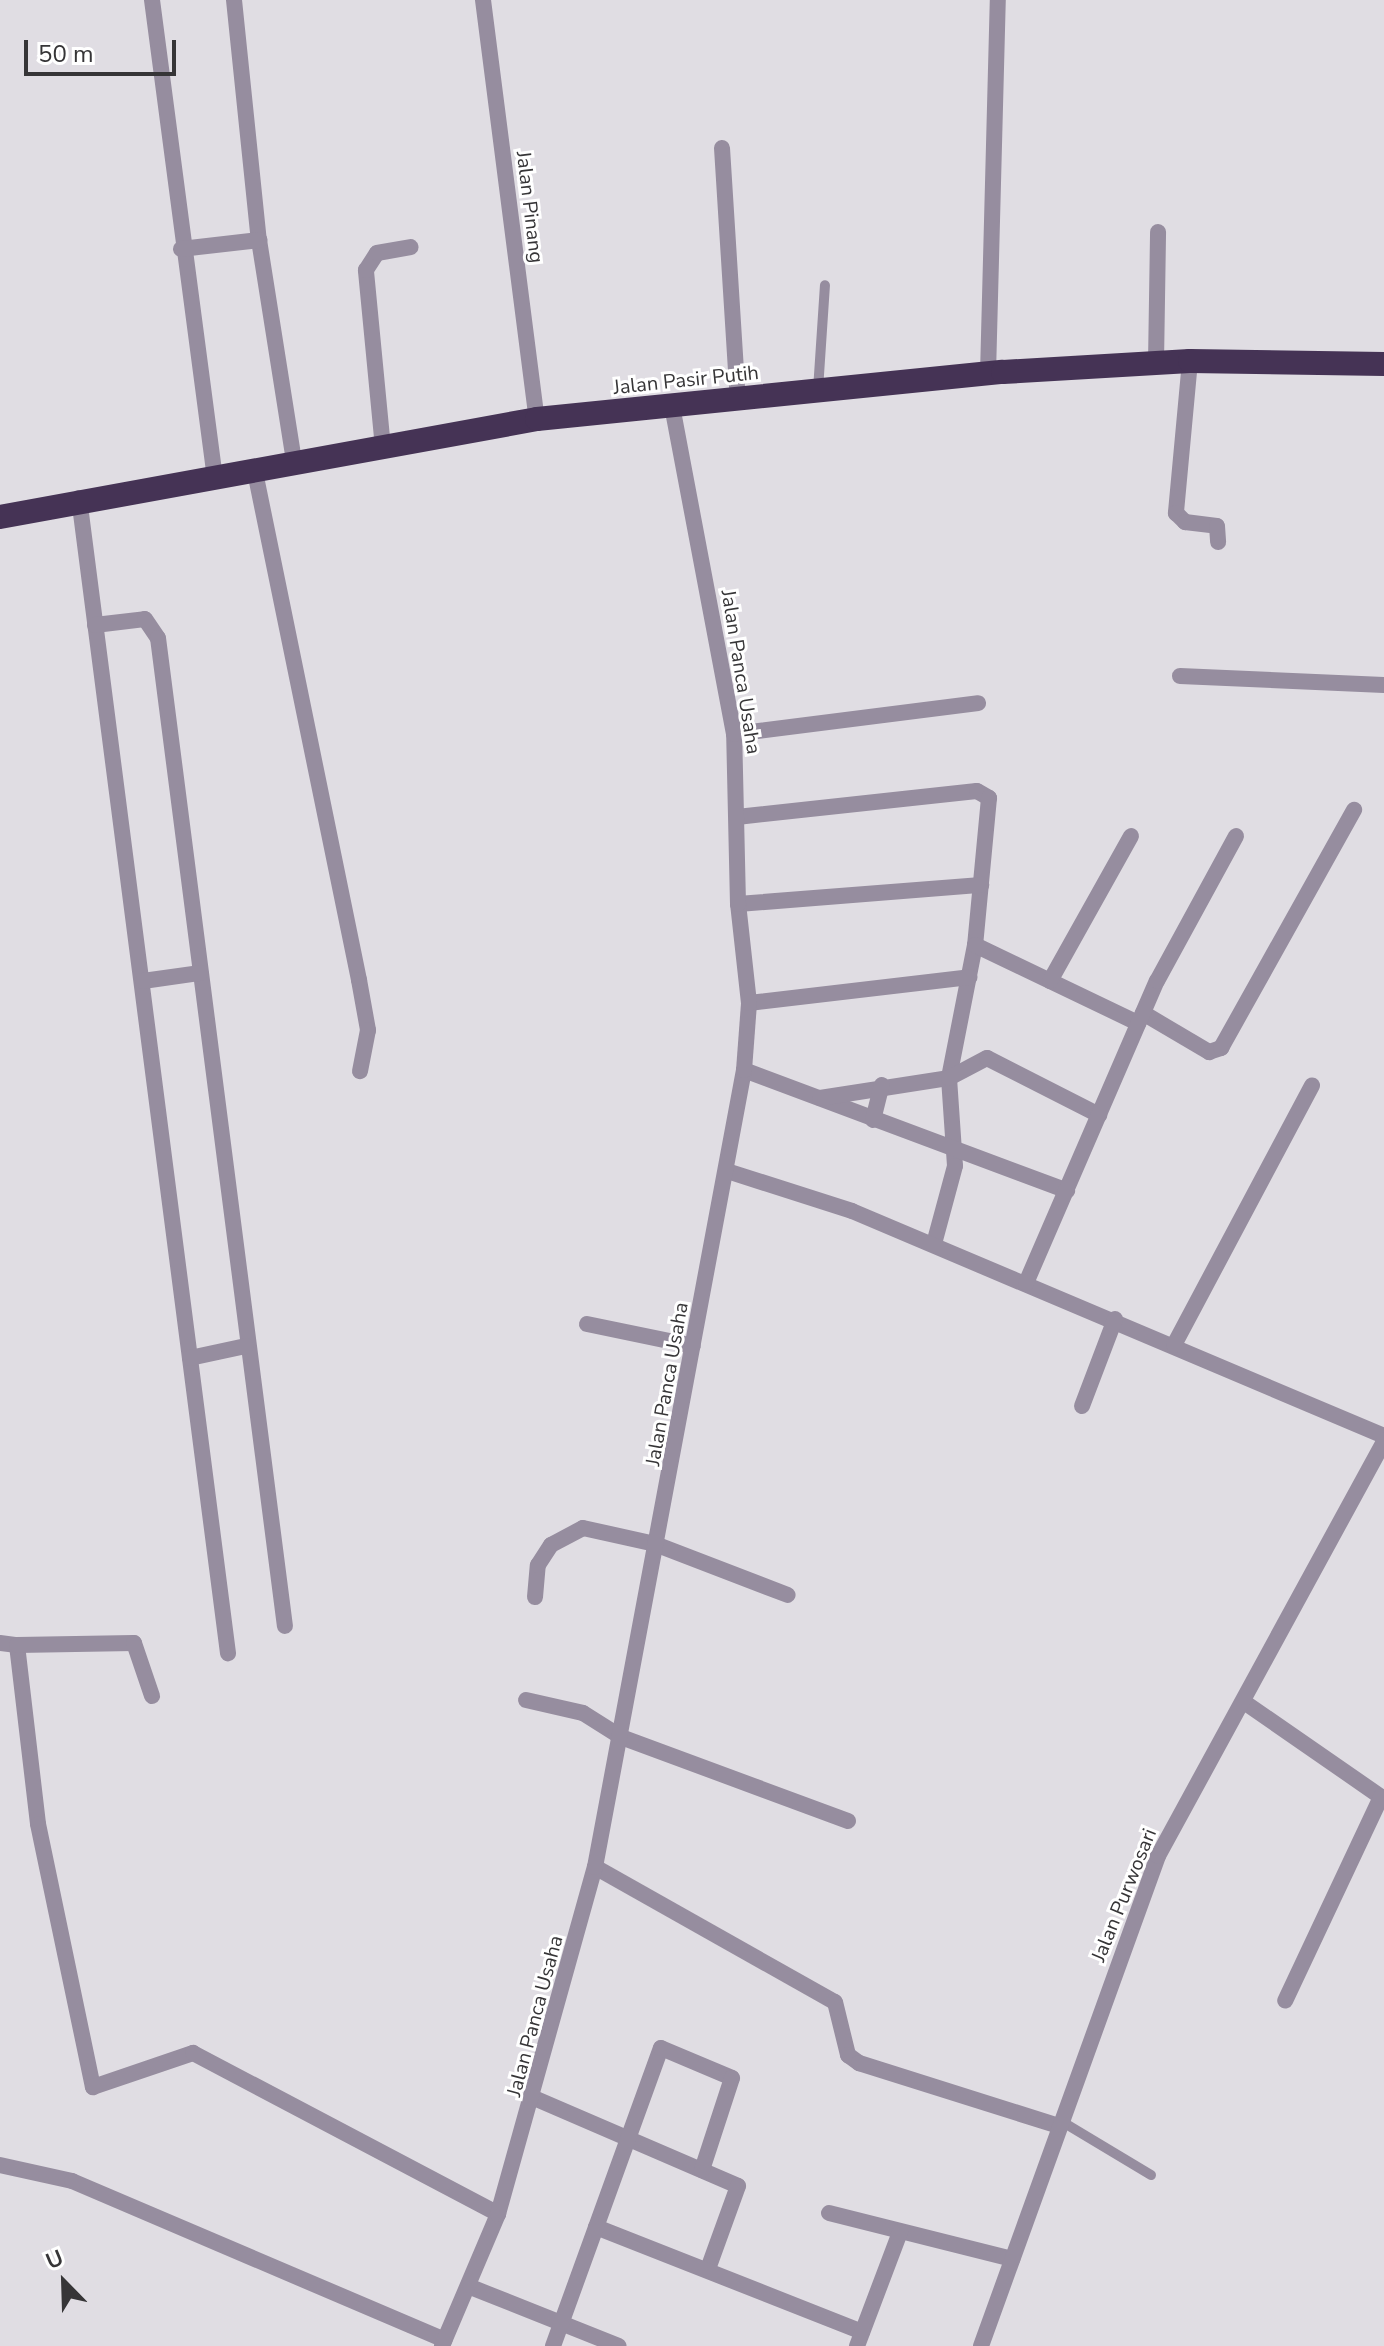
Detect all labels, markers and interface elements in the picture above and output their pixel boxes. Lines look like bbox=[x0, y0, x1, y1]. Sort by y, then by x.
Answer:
scale bar bbox=[28, 24, 180, 74]
text: 50 m bbox=[38, 38, 94, 70]
street label: Jalan Pinang bbox=[511, 150, 549, 264]
street label: Jalan Pasir Putih bbox=[612, 360, 760, 400]
street label: Jalan Panca Usaha bbox=[716, 588, 766, 756]
street label: Jalan Panca Usaha bbox=[641, 1300, 693, 1468]
street label: Jalan Purwosari bbox=[1086, 1825, 1162, 1965]
street label: Jalan Panca Usaha bbox=[502, 1933, 568, 2099]
north arrow bbox=[24, 2242, 104, 2322]
text: U bbox=[41, 2243, 68, 2277]

